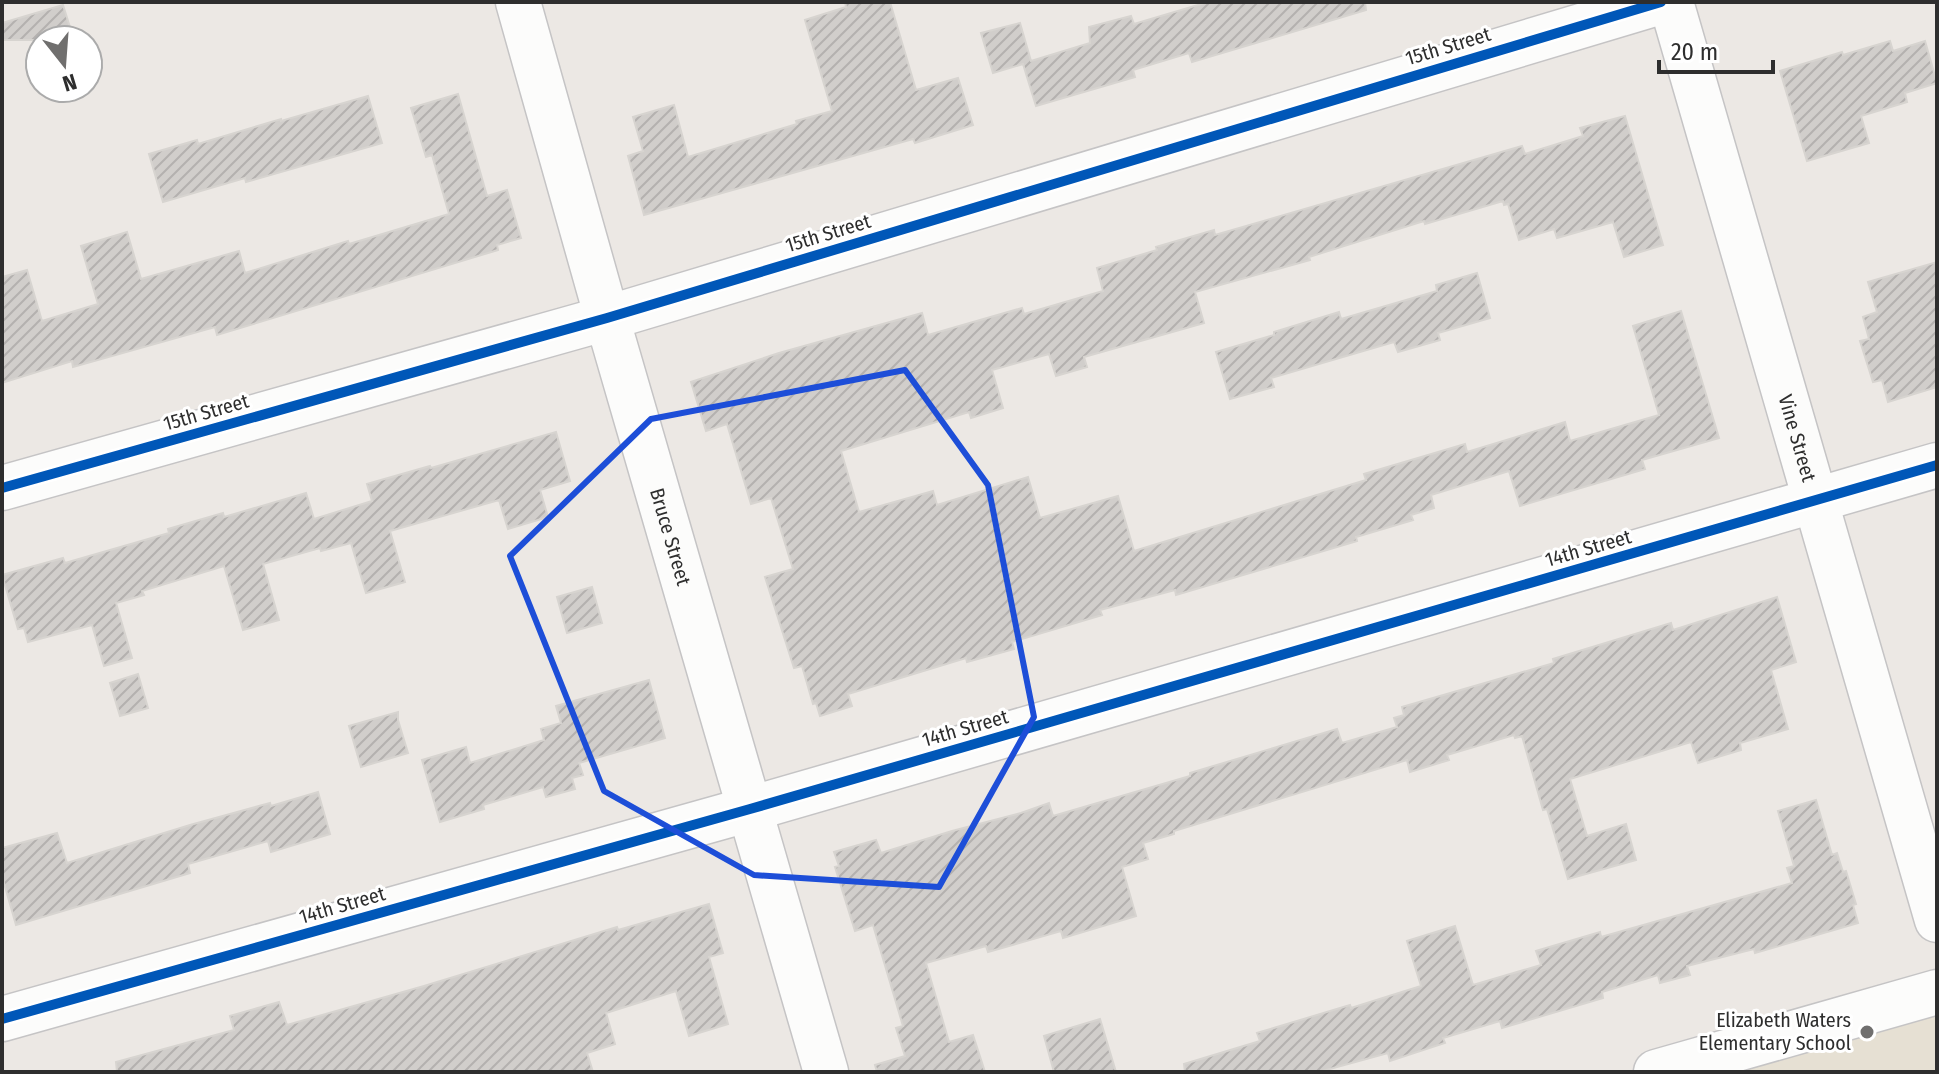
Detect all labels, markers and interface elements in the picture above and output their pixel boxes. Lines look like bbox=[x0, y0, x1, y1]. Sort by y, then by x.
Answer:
street label: 15th Street bbox=[1403, 22, 1494, 70]
north arrow bbox=[24, 24, 104, 104]
scale bar bbox=[1659, 24, 1773, 74]
text: 20 m bbox=[1671, 38, 1718, 66]
text: N bbox=[59, 68, 80, 97]
street label: 15th Street bbox=[783, 209, 874, 257]
street label: 15th Street bbox=[160, 388, 252, 436]
street label: Vine Street bbox=[1773, 392, 1821, 485]
street label: Bruce Street bbox=[645, 485, 696, 589]
street label: 14th Street bbox=[1542, 524, 1634, 572]
street label: 14th Street bbox=[919, 704, 1011, 752]
street label: 14th Street bbox=[296, 881, 388, 929]
place label: Elizabeth Waters Elementary School bbox=[1699, 1008, 1851, 1055]
marker: Elizabeth Waters Elementary School bbox=[1858, 1023, 1876, 1041]

